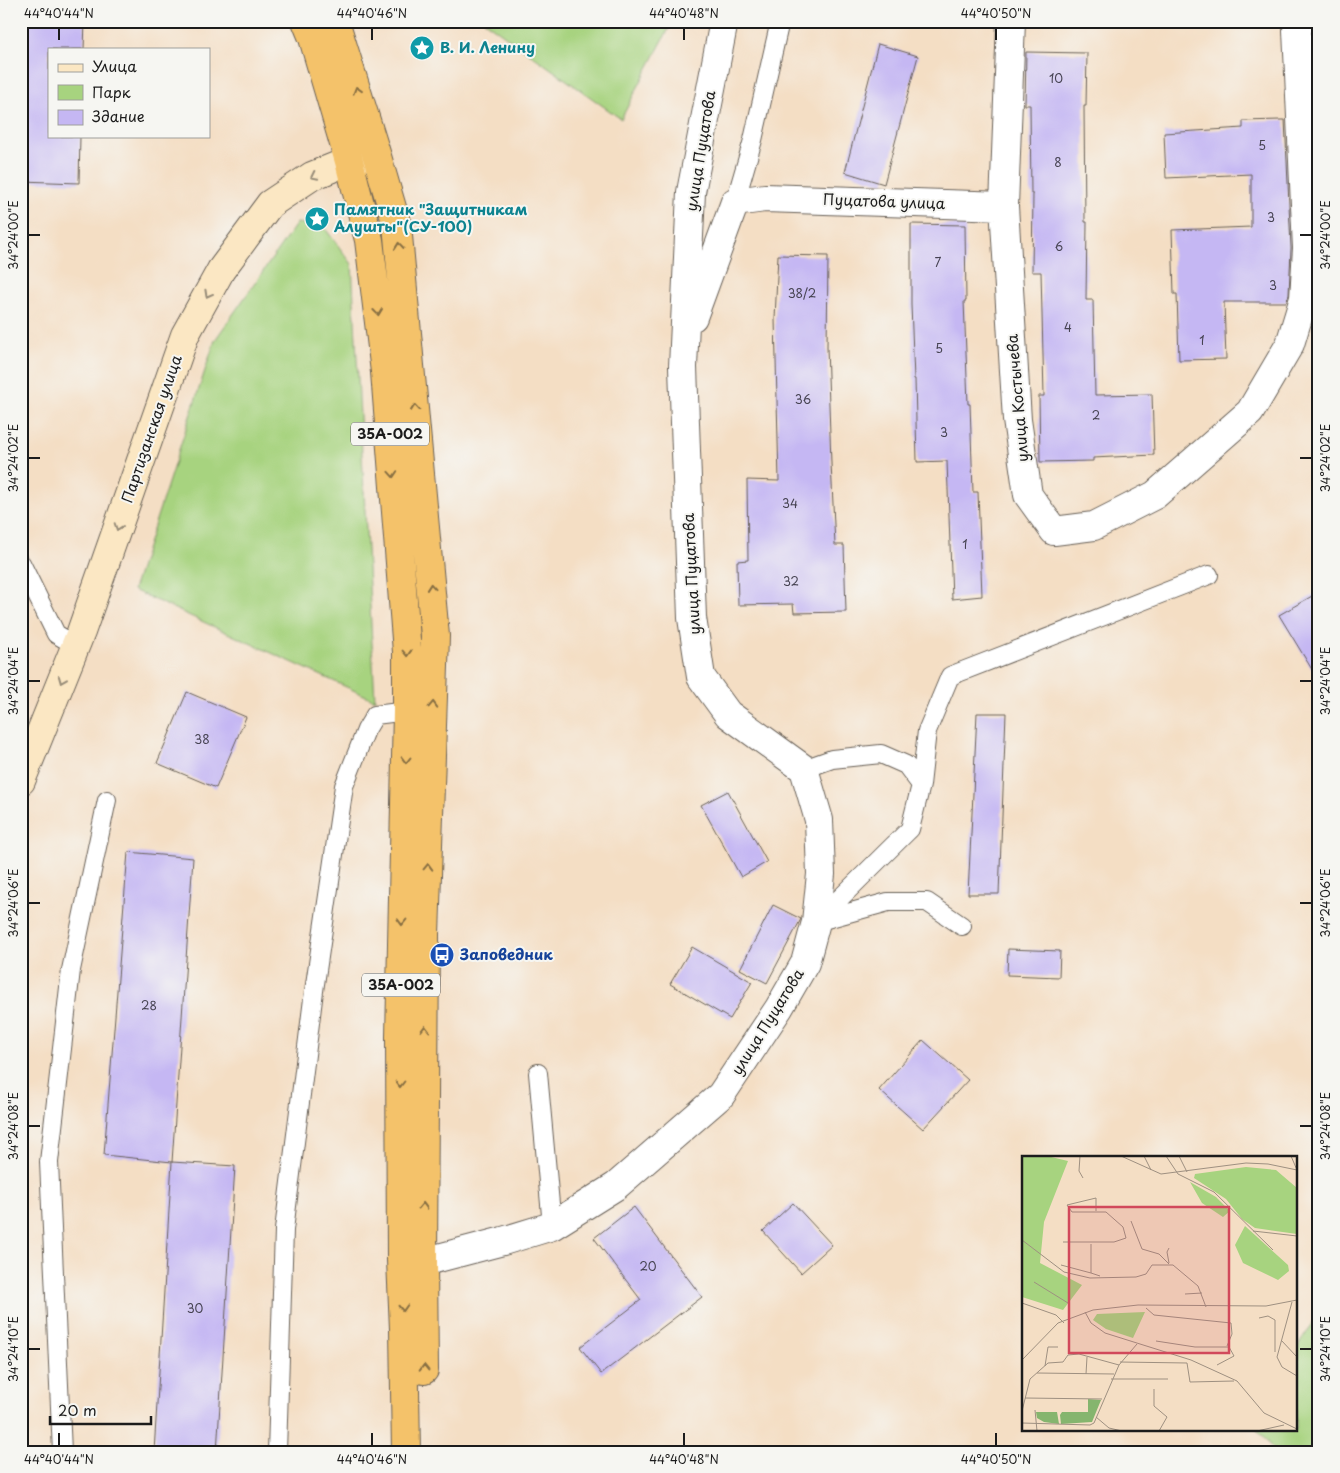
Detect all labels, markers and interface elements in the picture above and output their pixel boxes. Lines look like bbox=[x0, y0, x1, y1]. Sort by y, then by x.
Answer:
text: 44°40'44"N bbox=[24, 4, 94, 22]
text: 44°40'46"N bbox=[337, 4, 407, 22]
text: 44°40'48"N bbox=[649, 4, 719, 22]
text: 44°40'50"N bbox=[961, 4, 1031, 22]
place icon: В. И. Ленину bbox=[409, 35, 435, 61]
place label: В. И. Ленину bbox=[440, 35, 535, 58]
legend bbox=[48, 48, 210, 138]
text: Улица bbox=[92, 54, 137, 77]
house number: 10 bbox=[1049, 69, 1063, 87]
text: Парк bbox=[92, 80, 131, 103]
one-way arrow bbox=[352, 86, 362, 94]
street label: улица Пуцатова bbox=[679, 88, 721, 213]
text: Здание bbox=[92, 104, 145, 127]
house number: 5 bbox=[1258, 136, 1266, 154]
house number: 8 bbox=[1054, 153, 1062, 171]
one-way arrow bbox=[311, 169, 320, 179]
street label: Пуцатова улица bbox=[823, 187, 946, 214]
place label: Памятник "Защитникам Алушты"(СУ-100) bbox=[333, 197, 528, 237]
text: 34°24'00"E bbox=[4, 200, 22, 270]
text: 34°24'00"E bbox=[1316, 200, 1334, 270]
place icon: Памятник "Защитникам Алушты"(СУ-100) bbox=[304, 206, 330, 232]
house number: 3 bbox=[1267, 208, 1275, 226]
house number: 6 bbox=[1055, 237, 1063, 255]
one-way arrow bbox=[394, 242, 405, 250]
house number: 7 bbox=[935, 253, 942, 271]
house number: 3 bbox=[1269, 276, 1277, 294]
house number: 38/2 bbox=[788, 284, 816, 302]
one-way arrow bbox=[204, 289, 214, 298]
one-way arrow bbox=[372, 308, 383, 316]
house number: 4 bbox=[1064, 318, 1072, 336]
house number: 1 bbox=[1199, 331, 1205, 349]
street label: улица Костычева bbox=[999, 333, 1034, 463]
house number: 5 bbox=[935, 339, 943, 357]
street label: Партизанская улица bbox=[114, 351, 187, 506]
house number: 36 bbox=[795, 390, 811, 408]
one-way arrow bbox=[410, 404, 421, 412]
house number: 2 bbox=[1092, 406, 1100, 424]
road number: 35А-002 bbox=[351, 422, 429, 446]
house number: 3 bbox=[940, 423, 948, 441]
text: 34°24'02"E bbox=[4, 424, 22, 492]
text: 34°24'02"E bbox=[1316, 424, 1334, 492]
one-way arrow bbox=[388, 470, 399, 478]
house number: 34 bbox=[782, 494, 798, 512]
street label: улица Пуцатова bbox=[676, 512, 705, 635]
one-way arrow bbox=[114, 522, 124, 531]
house number: 1 bbox=[962, 535, 968, 553]
house number: 32 bbox=[783, 572, 799, 590]
one-way arrow bbox=[426, 583, 437, 591]
text: 34°24'04"E bbox=[4, 647, 22, 715]
text: 34°24'04"E bbox=[1316, 647, 1334, 715]
one-way arrow bbox=[401, 649, 412, 657]
one-way arrow bbox=[58, 675, 68, 683]
one-way arrow bbox=[428, 700, 438, 708]
house number: 38 bbox=[194, 730, 210, 748]
one-way arrow bbox=[401, 756, 411, 764]
one-way arrow bbox=[422, 863, 433, 871]
text: 34°24'06"E bbox=[4, 869, 22, 937]
text: 34°24'06"E bbox=[1316, 869, 1334, 937]
one-way arrow bbox=[397, 918, 407, 926]
bus stop icon: Заповедник bbox=[429, 942, 455, 968]
place label: Заповедник bbox=[459, 942, 553, 965]
street label: улица Пуцатова bbox=[725, 963, 809, 1079]
road number: 35А-002 bbox=[362, 974, 440, 996]
house number: 28 bbox=[141, 996, 157, 1014]
one-way arrow bbox=[420, 1025, 430, 1033]
one-way arrow bbox=[395, 1081, 405, 1089]
text: 34°24'08"E bbox=[4, 1092, 22, 1160]
text: 34°24'08"E bbox=[1316, 1092, 1334, 1160]
inset map bbox=[1022, 1156, 1298, 1430]
one-way arrow bbox=[418, 1201, 428, 1209]
house number: 20 bbox=[639, 1257, 657, 1275]
house number: 30 bbox=[187, 1299, 204, 1317]
one-way arrow bbox=[398, 1305, 408, 1313]
text: 34°24'10"E bbox=[4, 1316, 22, 1382]
text: 34°24'10"E bbox=[1316, 1316, 1334, 1382]
one-way arrow bbox=[419, 1364, 429, 1372]
scale bar bbox=[50, 1393, 151, 1425]
text: 20 m bbox=[58, 1398, 97, 1421]
text: 44°40'44"N bbox=[24, 1450, 94, 1468]
text: 44°40'46"N bbox=[337, 1450, 407, 1468]
text: 44°40'48"N bbox=[649, 1450, 719, 1468]
text: 44°40'50"N bbox=[961, 1450, 1031, 1468]

